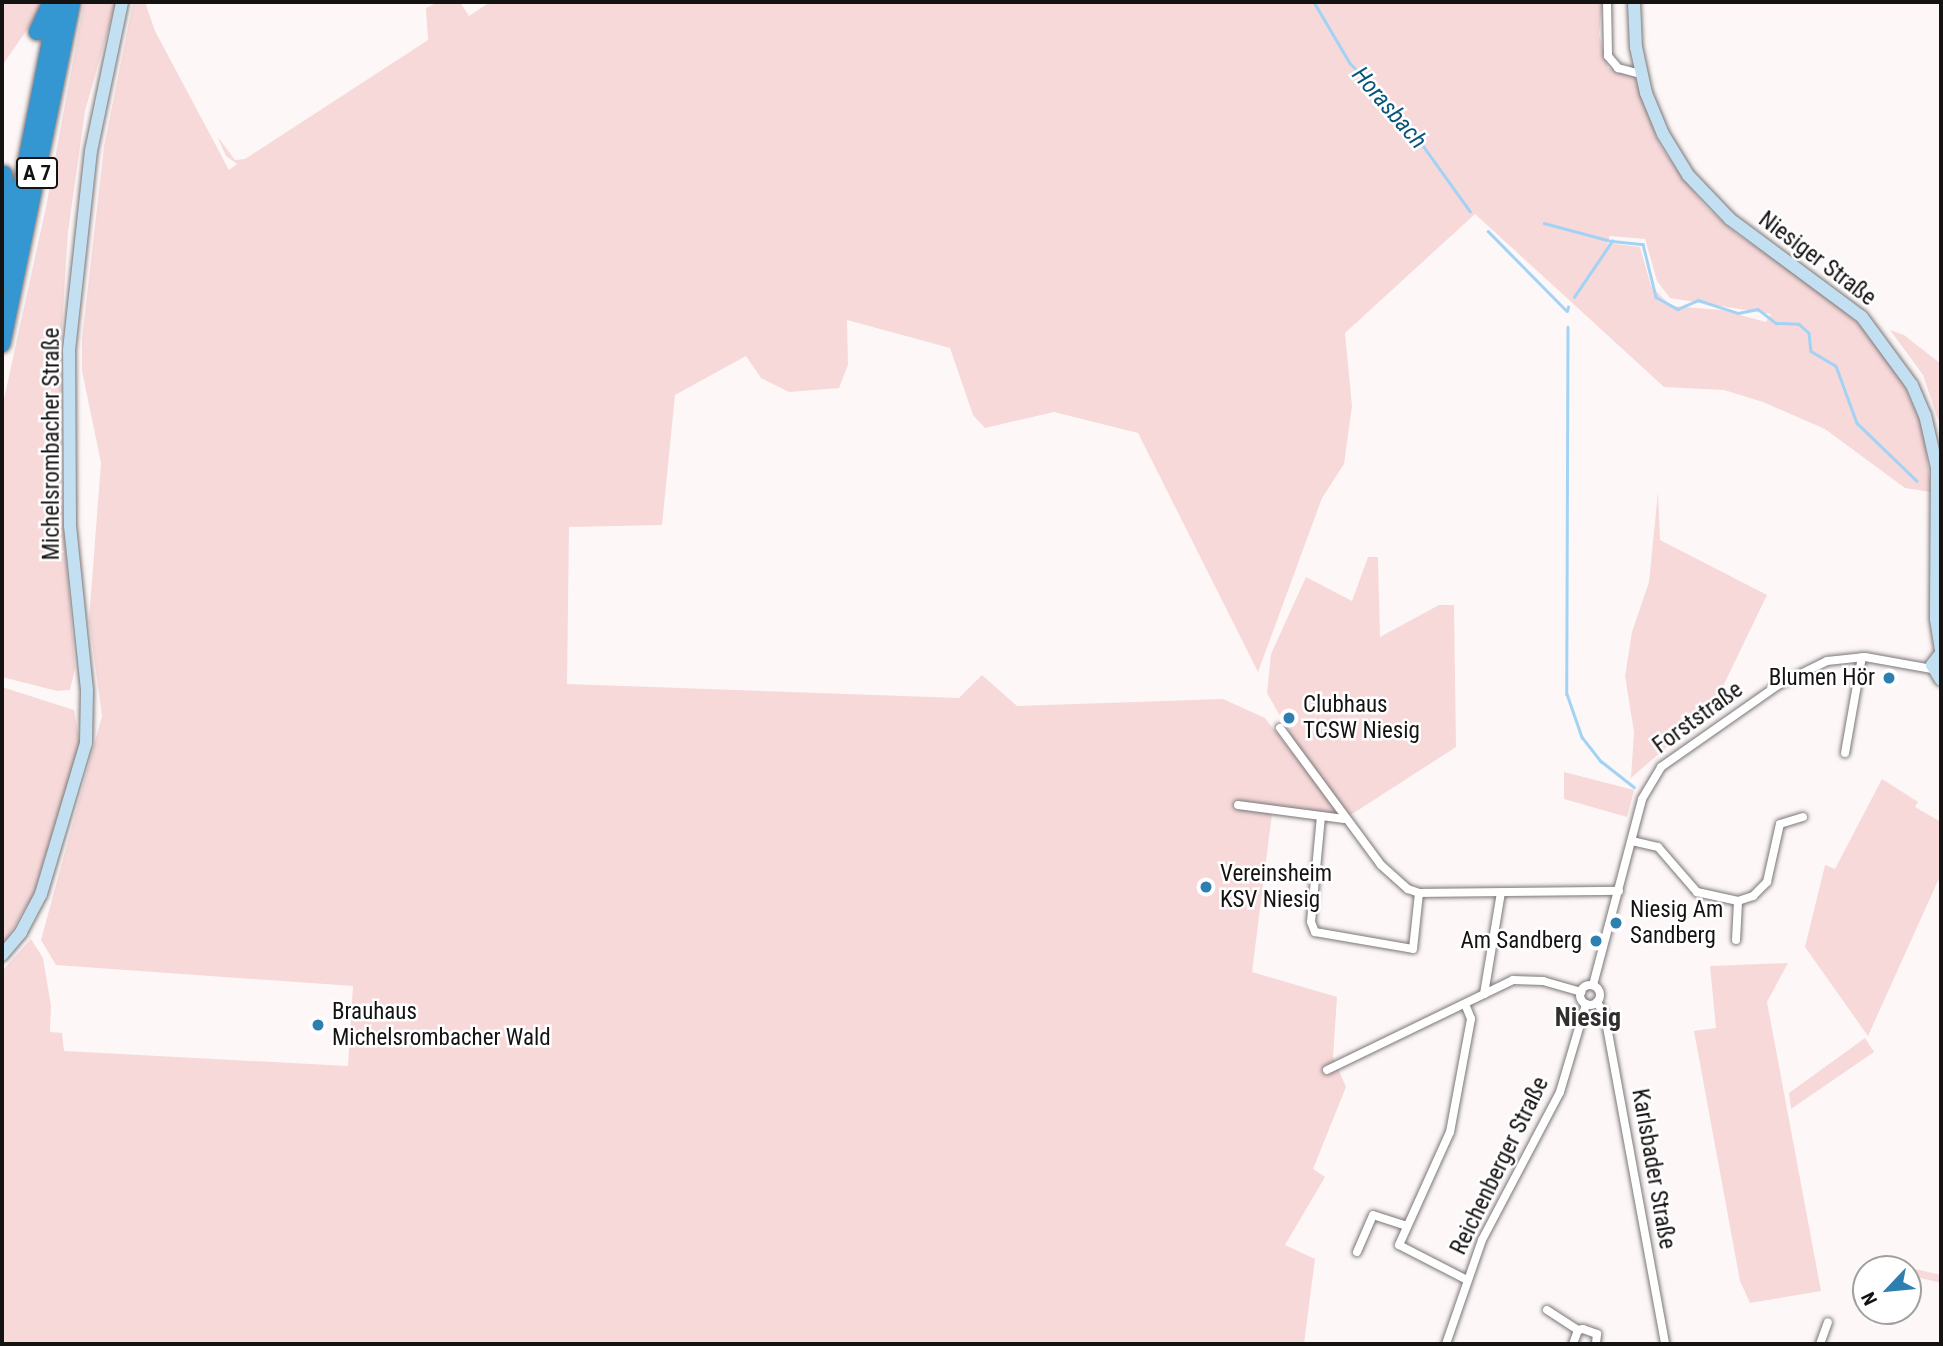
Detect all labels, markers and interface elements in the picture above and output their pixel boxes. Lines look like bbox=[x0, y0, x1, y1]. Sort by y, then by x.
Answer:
water label: Horasbach bbox=[1346, 61, 1432, 155]
road number: A 7 bbox=[16, 156, 58, 190]
street label: Niesiger Straße bbox=[1753, 206, 1881, 312]
street label: Michelsrombacher Straße bbox=[38, 328, 66, 560]
place label: Blumen Hör bbox=[1769, 664, 1875, 692]
marker: Blumen Hör bbox=[1881, 670, 1897, 686]
street label: Forststraße bbox=[1648, 676, 1748, 760]
place label: Clubhaus TCSW Niesig bbox=[1303, 691, 1420, 745]
marker: Clubhaus TCSW Niesig bbox=[1281, 710, 1297, 726]
place label: Vereinsheim KSV Niesig bbox=[1220, 860, 1332, 914]
marker: Vereinsheim KSV Niesig bbox=[1198, 879, 1214, 895]
place label: Niesig Am Sandberg bbox=[1630, 896, 1723, 950]
marker: Niesig Am Sandberg bbox=[1608, 915, 1624, 931]
place label: Am Sandberg bbox=[1460, 927, 1582, 955]
marker: Am Sandberg bbox=[1588, 933, 1604, 949]
place label: Brauhaus Michelsrombacher Wald bbox=[332, 998, 551, 1052]
district label: Niesig bbox=[1555, 1002, 1621, 1034]
marker: Brauhaus Michelsrombacher Wald bbox=[310, 1017, 326, 1033]
street label: Reichenberger Straße bbox=[1445, 1073, 1555, 1259]
street label: Karlsbader Straße bbox=[1625, 1087, 1681, 1251]
north arrow bbox=[1852, 1255, 1922, 1325]
text: N bbox=[1857, 1288, 1882, 1309]

